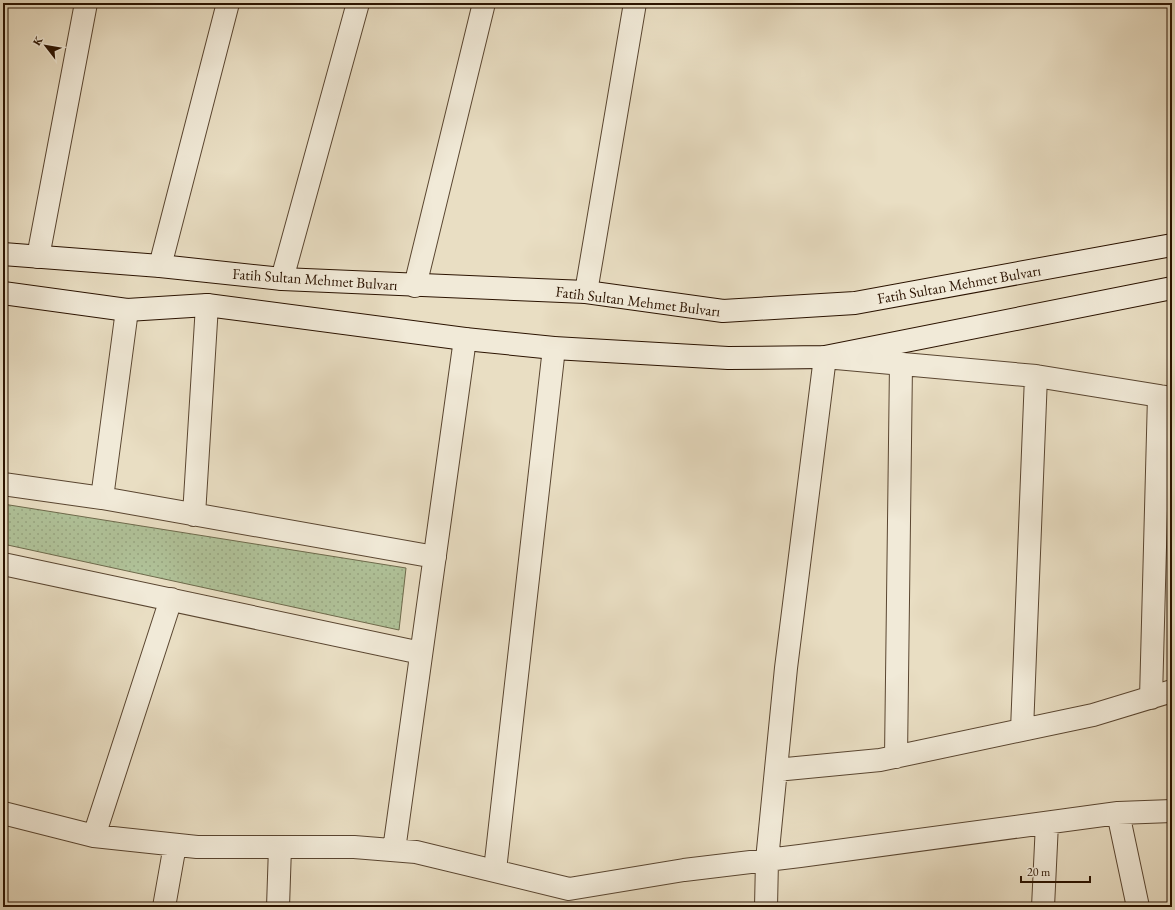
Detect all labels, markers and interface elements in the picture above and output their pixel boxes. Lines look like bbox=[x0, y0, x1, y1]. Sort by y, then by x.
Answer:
north arrow bbox=[26, 26, 66, 66]
text: K bbox=[29, 33, 46, 48]
street label: Fatih Sultan Mehmet Bulvarı bbox=[876, 260, 1043, 308]
street label: Fatih Sultan Mehmet Bulvarı bbox=[232, 264, 399, 294]
street label: Fatih Sultan Mehmet Bulvarı bbox=[555, 281, 722, 321]
scale bar bbox=[1021, 858, 1090, 884]
text: 20 m bbox=[1027, 864, 1051, 880]

